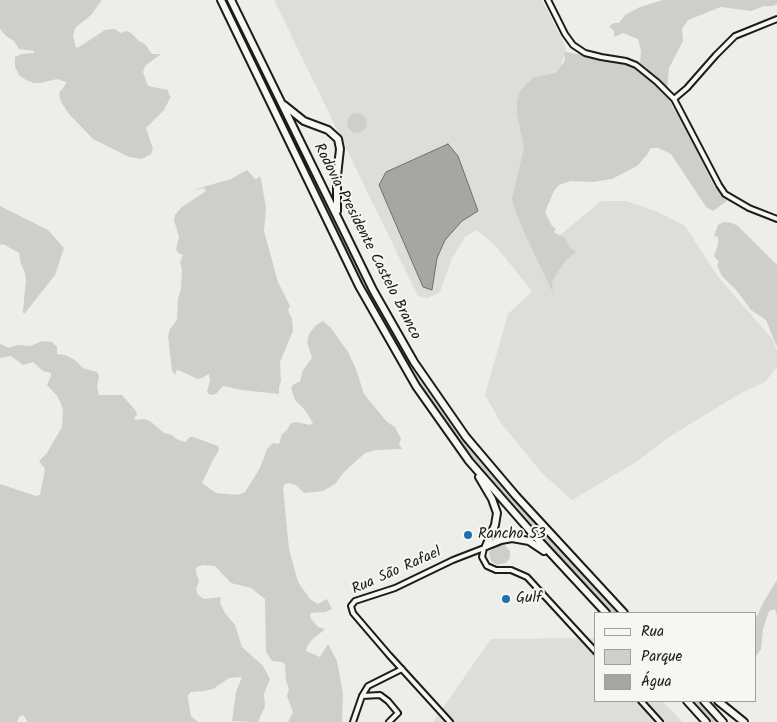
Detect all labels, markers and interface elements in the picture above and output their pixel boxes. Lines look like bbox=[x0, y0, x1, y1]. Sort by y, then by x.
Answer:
street label: Rodovia Presidente Castelo Branco bbox=[309, 141, 423, 343]
place label: Rancho 53 bbox=[478, 526, 546, 544]
marker: Rancho 53 bbox=[462, 529, 474, 541]
street label: Rua São Rafael bbox=[350, 544, 444, 600]
place label: Gulf bbox=[516, 590, 542, 608]
marker: Gulf bbox=[500, 593, 512, 605]
legend bbox=[594, 612, 757, 702]
text: Rua bbox=[641, 620, 664, 644]
text: Parque bbox=[641, 645, 682, 669]
text: Água bbox=[641, 670, 672, 694]

